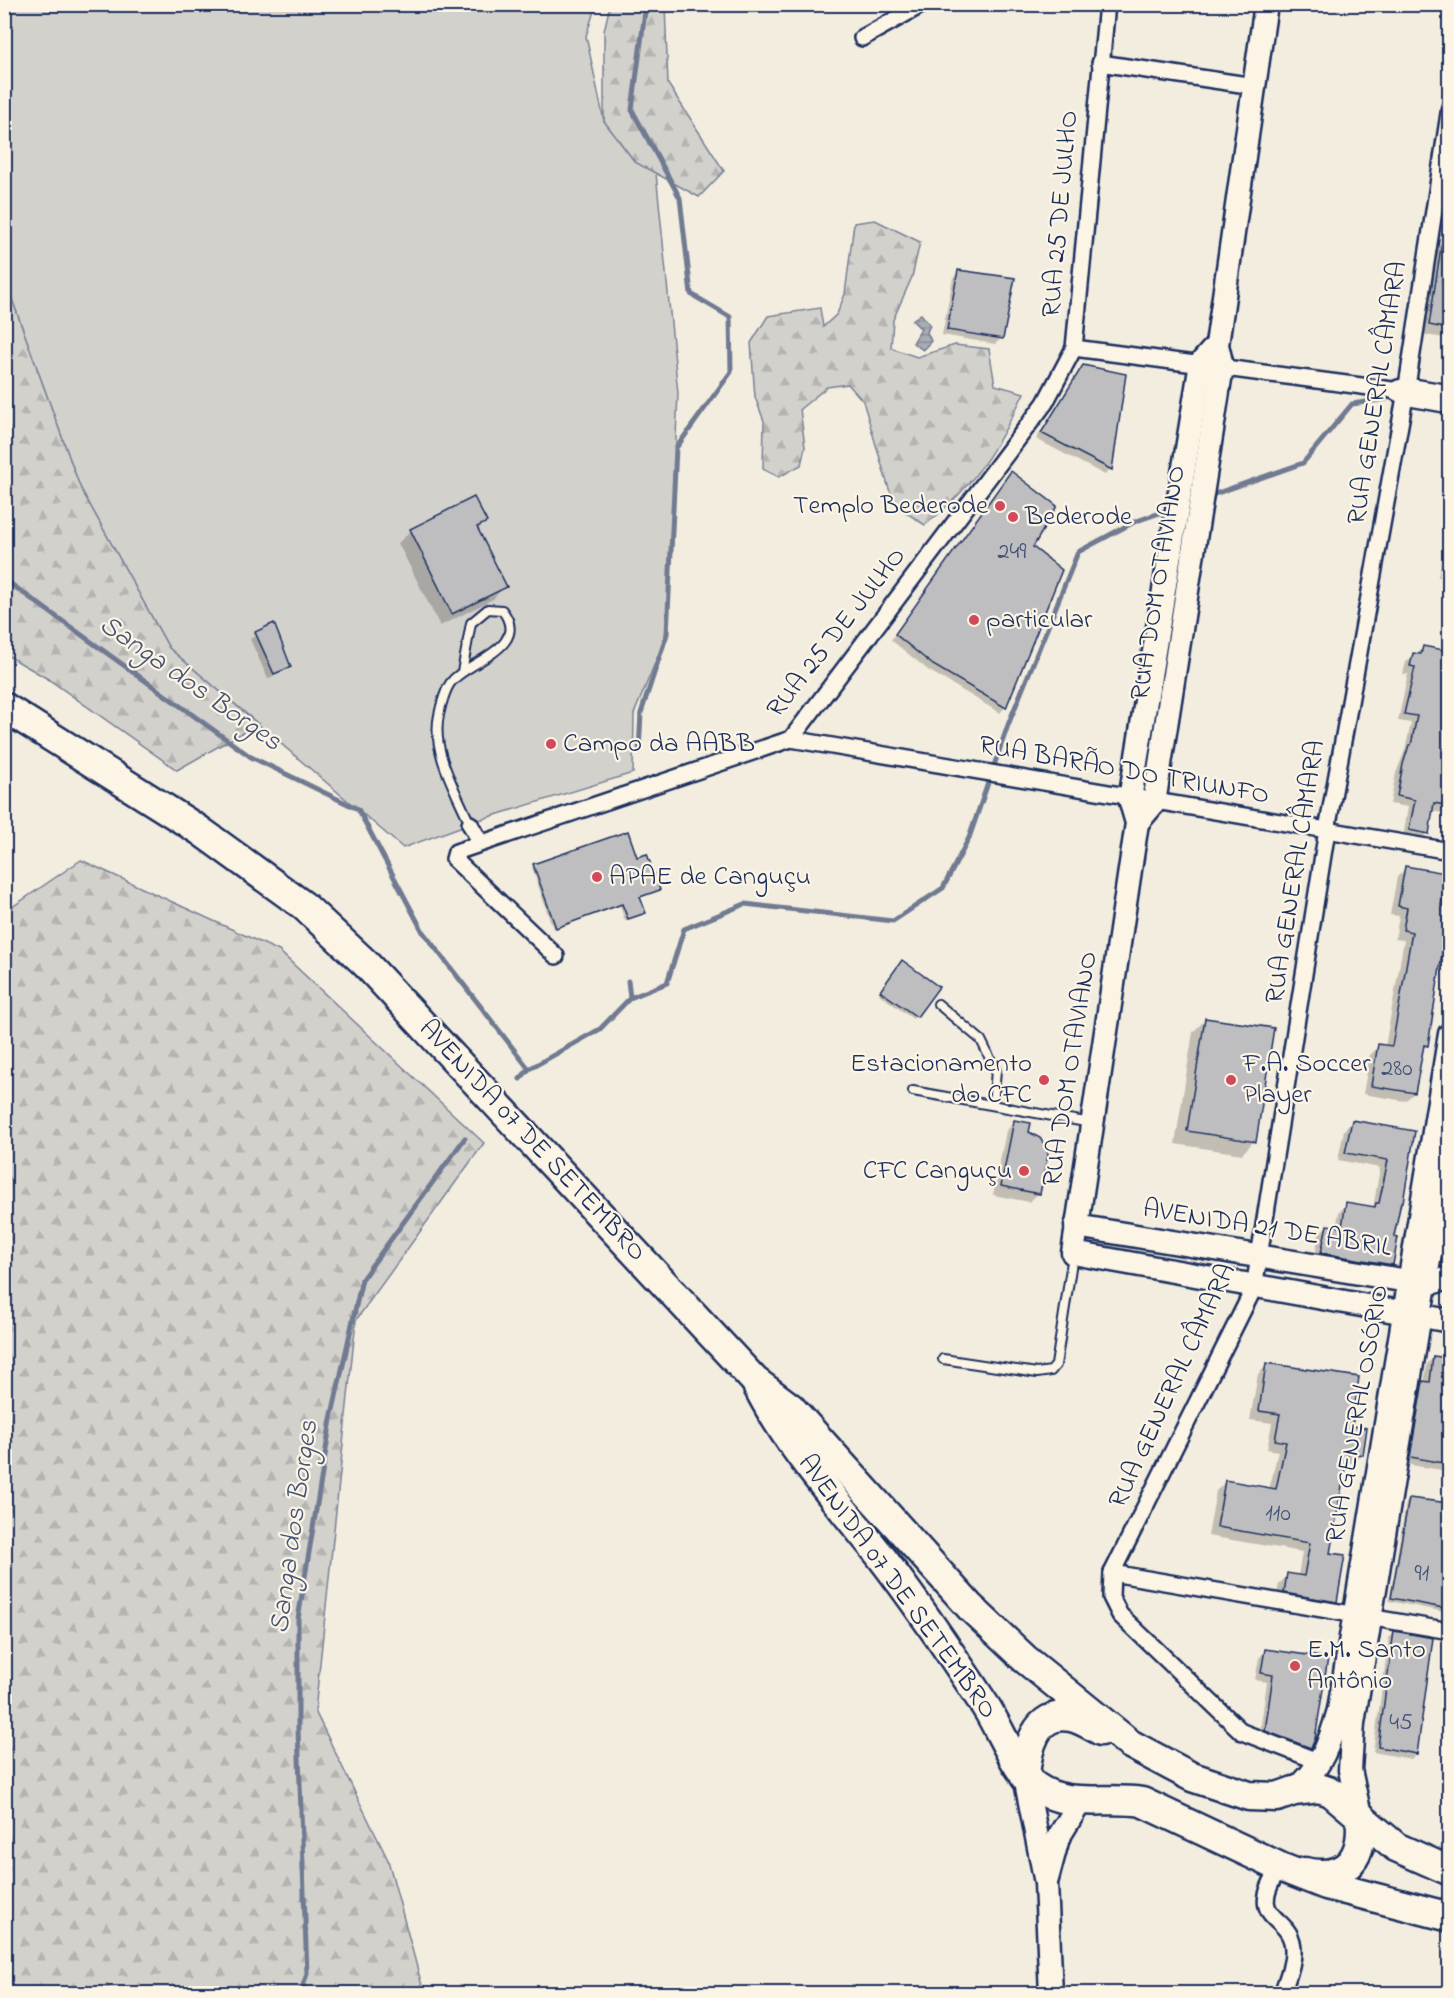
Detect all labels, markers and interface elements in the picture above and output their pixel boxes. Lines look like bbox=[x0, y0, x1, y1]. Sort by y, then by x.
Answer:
street label: RUA 25 DE JULHO bbox=[1033, 109, 1089, 319]
street label: RUA GENERAL CÂMARA bbox=[1338, 259, 1418, 527]
street label: RUA DOM OTAVIANO bbox=[1121, 463, 1197, 703]
place label: Templo Bederode bbox=[793, 487, 989, 526]
place label: Bederode bbox=[1024, 498, 1133, 537]
marker: Templo Bederode bbox=[993, 499, 1007, 513]
marker: Bederode bbox=[1006, 510, 1020, 524]
house number: 249 bbox=[997, 535, 1027, 570]
street label: RUA 25 DE JULHO bbox=[758, 539, 916, 727]
place label: particular bbox=[986, 601, 1093, 640]
water label: Sanga dos Borges bbox=[90, 606, 290, 763]
marker: particular bbox=[967, 613, 981, 627]
place label: Campo da AABB bbox=[563, 725, 755, 764]
street label: RUA BARÃO DO TRIUNFO bbox=[976, 726, 1272, 816]
marker: Campo da AABB bbox=[544, 737, 558, 751]
street label: RUA GENERAL CÂMARA bbox=[1256, 738, 1336, 1006]
place label: APAE de Canguçu bbox=[609, 858, 811, 897]
marker: APAE de Canguçu bbox=[590, 870, 604, 884]
street label: RUA DOM OTAVIANO bbox=[1033, 949, 1109, 1189]
street label: AVENIDA 07 DE SETEMBRO bbox=[409, 1011, 655, 1271]
place label: Estacionamento do CFC bbox=[850, 1045, 1032, 1115]
place label: F.A. Soccer Player bbox=[1242, 1045, 1371, 1115]
house number: 280 bbox=[1381, 1052, 1413, 1087]
marker: Estacionamento do CFC bbox=[1037, 1073, 1051, 1087]
marker: F.A. Soccer Player bbox=[1224, 1073, 1238, 1087]
place label: CFC Canguçu bbox=[863, 1152, 1012, 1191]
marker: CFC Canguçu bbox=[1017, 1164, 1031, 1178]
street label: AVENIDA 21 DE ABRIL bbox=[1140, 1190, 1394, 1268]
street label: RUA GENERAL CÂMARA bbox=[1099, 1257, 1247, 1515]
street label: RUA GENERAL OSÓRIO bbox=[1316, 1282, 1400, 1546]
water label: Sanga dos Borges bbox=[260, 1417, 330, 1636]
street label: AVENIDA 07 DE SETEMBRO bbox=[787, 1447, 1007, 1727]
house number: 110 bbox=[1265, 1497, 1291, 1532]
house number: 91 bbox=[1415, 1557, 1430, 1592]
place label: E.M. Santo Antônio bbox=[1307, 1631, 1426, 1701]
marker: E.M. Santo Antônio bbox=[1288, 1659, 1302, 1673]
house number: 45 bbox=[1389, 1706, 1413, 1741]

